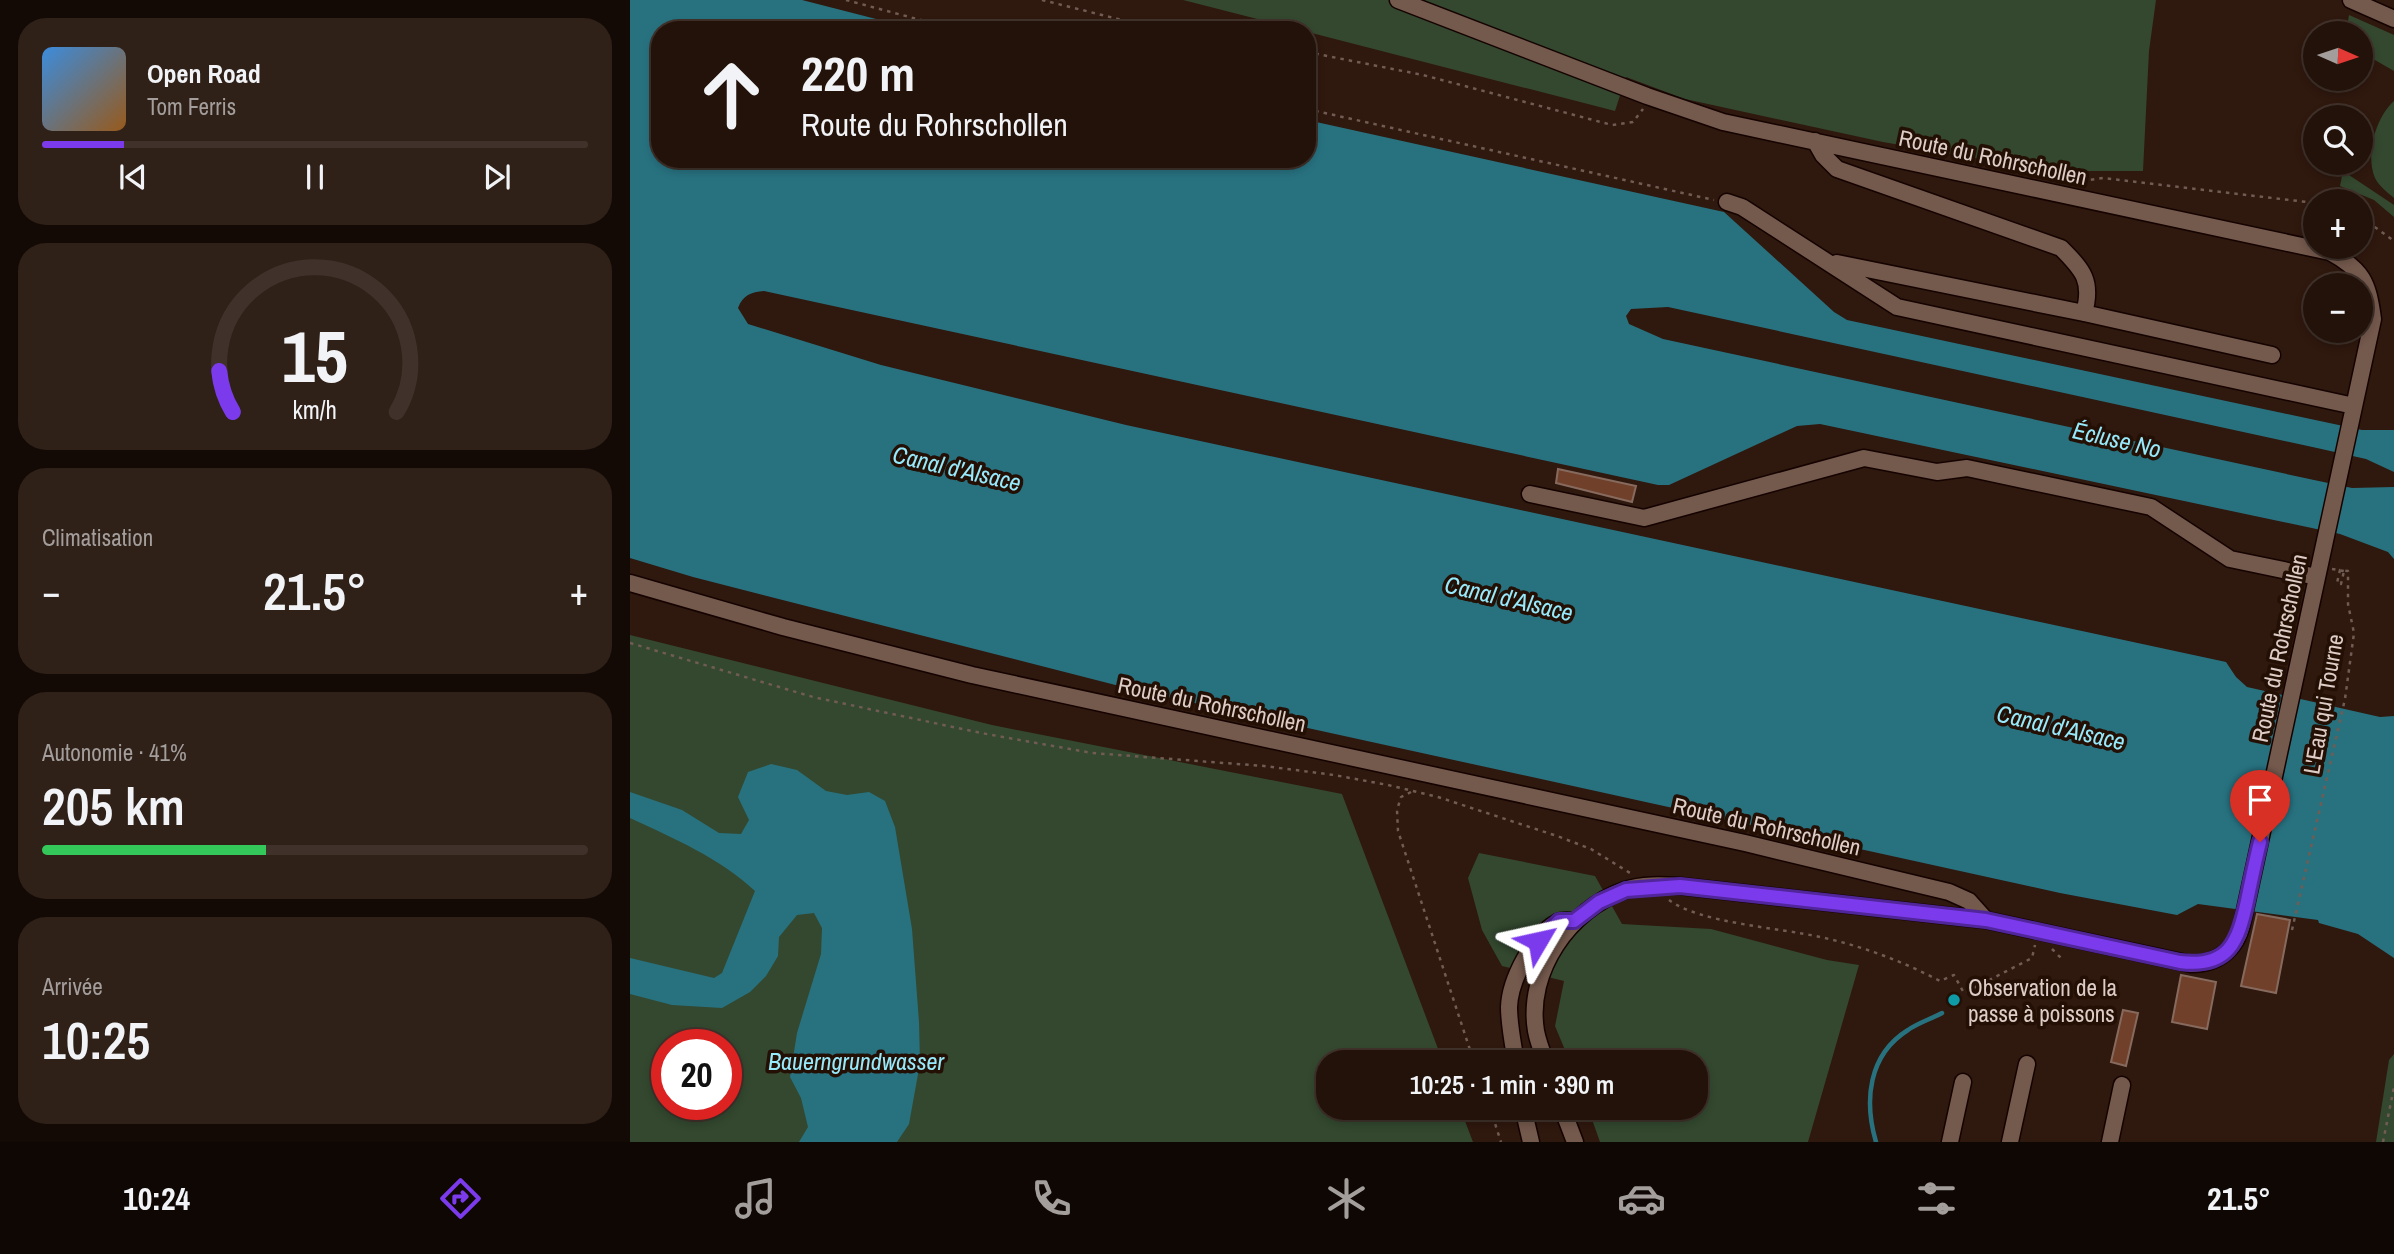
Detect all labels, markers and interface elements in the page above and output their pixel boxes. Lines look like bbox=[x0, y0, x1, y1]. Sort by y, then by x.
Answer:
north arrow bbox=[2303, 21, 2373, 91]
map controls bbox=[2303, 21, 2373, 343]
text: 220 m bbox=[801, 40, 915, 106]
icon: ahead bbox=[686, 49, 777, 140]
text: Open Road bbox=[147, 56, 261, 91]
text: Tom Ferris bbox=[147, 91, 236, 122]
text: Route du Rohrschollen bbox=[801, 103, 1068, 146]
button: search bbox=[2303, 105, 2373, 175]
street label: Route du Rohrschollen bbox=[1896, 122, 2090, 192]
icon: previous bbox=[114, 158, 152, 196]
icon: pause bbox=[296, 158, 334, 196]
icon: next bbox=[478, 158, 516, 196]
button: + bbox=[2303, 189, 2373, 259]
button: − bbox=[2303, 273, 2373, 343]
text: 15 bbox=[282, 308, 348, 406]
text: km/h bbox=[293, 393, 337, 427]
water label: Écluse No bbox=[2070, 413, 2164, 465]
water label: Canal d'Alsace bbox=[890, 438, 1024, 498]
text: Climatisation bbox=[42, 522, 153, 553]
street label: Route du Rohrschollen bbox=[2244, 551, 2314, 745]
text: 21.5° bbox=[263, 556, 367, 626]
text: − bbox=[42, 566, 60, 617]
text: + bbox=[570, 566, 588, 617]
water label: Canal d'Alsace bbox=[1442, 568, 1576, 628]
street label: L'Eau qui Tourne bbox=[2295, 632, 2351, 776]
street label: Route du Rohrschollen bbox=[1115, 669, 1309, 739]
water label: Canal d'Alsace bbox=[1994, 697, 2128, 757]
text: Autonomie · 41% bbox=[42, 737, 187, 768]
pin bbox=[2230, 770, 2290, 842]
text: 205 km bbox=[42, 771, 185, 841]
icon: arrive bbox=[2241, 781, 2279, 819]
street label: Route du Rohrschollen bbox=[1670, 789, 1864, 863]
position arrow bbox=[1501, 904, 1575, 978]
text: Arrivée bbox=[42, 971, 103, 1002]
place label: Observation de la passe à poissons bbox=[1968, 972, 2117, 1029]
marker: Observation de la passe à poissons bbox=[1946, 992, 1962, 1008]
text: 10:25 bbox=[42, 1005, 150, 1075]
speed limit sign: 20 bbox=[651, 1029, 742, 1120]
water label: Bauerngrundwasser bbox=[768, 1045, 945, 1077]
text: 10:25 · 1 min · 390 m bbox=[1410, 1067, 1614, 1102]
icon: directions bbox=[436, 1174, 485, 1223]
icon: music bbox=[731, 1174, 780, 1223]
icon: phone bbox=[1027, 1174, 1076, 1223]
icon: climate bbox=[1322, 1174, 1371, 1223]
icon: car bbox=[1617, 1174, 1666, 1223]
icon: filters bbox=[1912, 1174, 1961, 1223]
text: 10:24 bbox=[123, 1177, 190, 1220]
text: 21.5° bbox=[2207, 1177, 2271, 1220]

